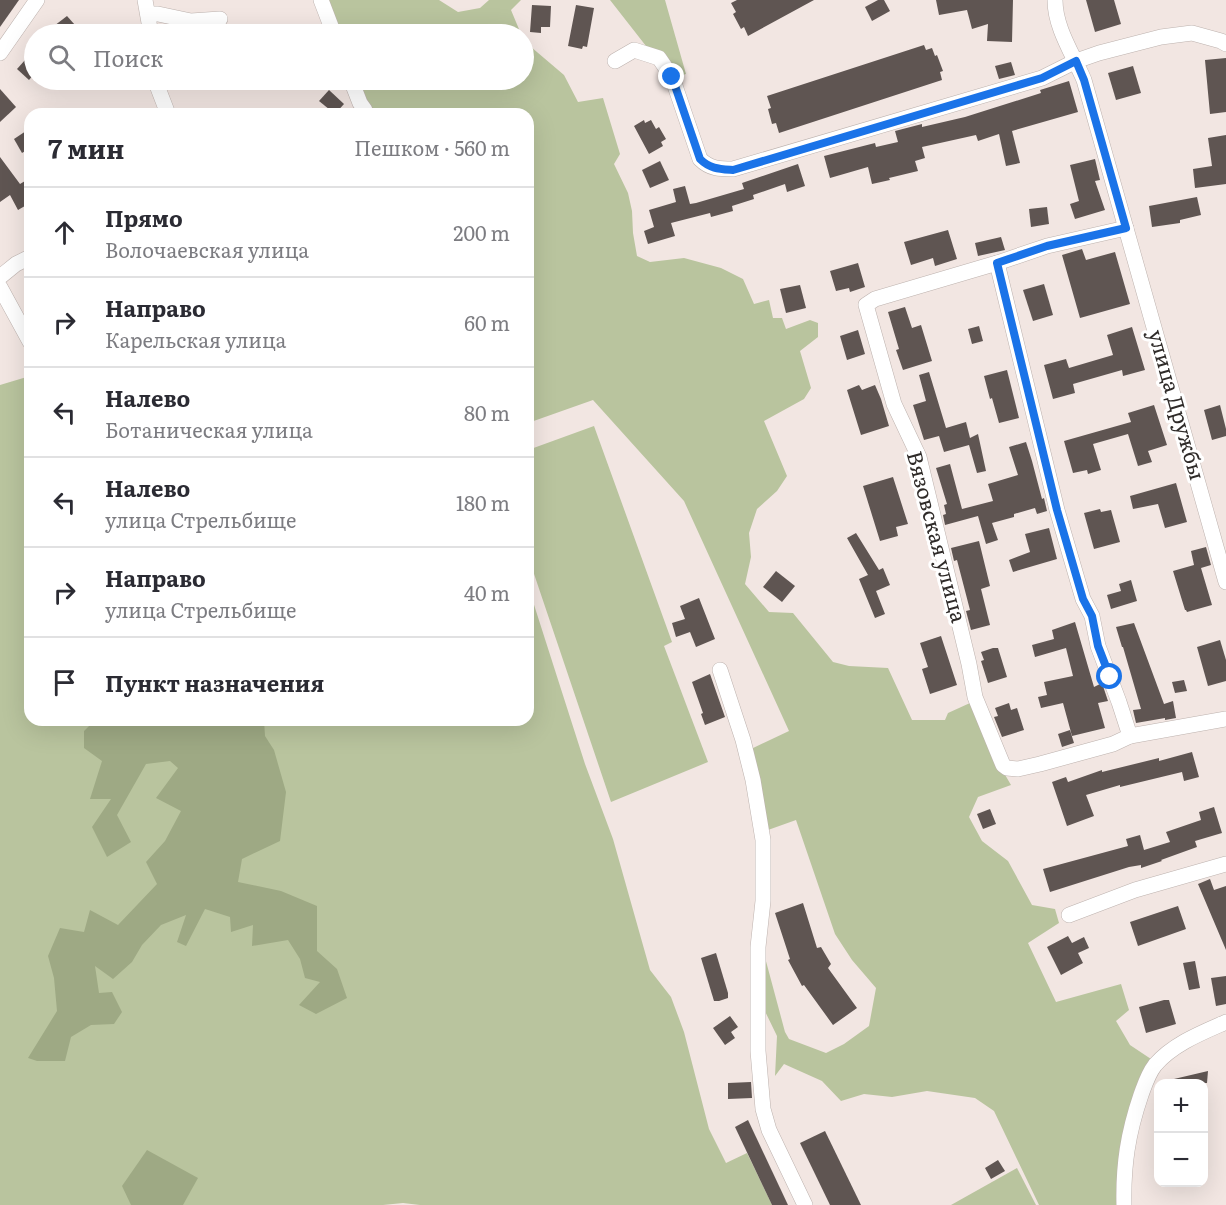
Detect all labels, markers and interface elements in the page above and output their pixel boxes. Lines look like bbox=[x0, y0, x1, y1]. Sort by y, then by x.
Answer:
search box bbox=[24, 24, 534, 90]
icon: search bbox=[45, 41, 78, 74]
text: Поиск bbox=[93, 41, 163, 74]
route end bbox=[658, 63, 684, 89]
text: 7 мин bbox=[48, 128, 124, 167]
text: Пешком · 560 m bbox=[354, 132, 510, 162]
text: Прямо bbox=[105, 201, 183, 234]
icon: ahead bbox=[48, 216, 81, 249]
text: 200 m bbox=[453, 217, 510, 247]
text: Волочаевская улица bbox=[105, 234, 309, 264]
text: Направо bbox=[105, 291, 206, 324]
icon: right bbox=[48, 306, 81, 339]
text: 60 m bbox=[464, 307, 510, 337]
text: Карельская улица bbox=[105, 324, 286, 354]
street label: улица Дружбы bbox=[1142, 325, 1215, 483]
text: Налево bbox=[105, 381, 190, 414]
icon: left bbox=[48, 396, 81, 429]
text: 80 m bbox=[464, 397, 510, 427]
text: Ботаническая улица bbox=[105, 414, 313, 444]
street label: Вязовская улица bbox=[901, 447, 976, 626]
text: Налево bbox=[105, 471, 190, 504]
icon: left bbox=[48, 486, 81, 519]
text: 180 m bbox=[456, 487, 510, 517]
text: улица Стрельбище bbox=[105, 504, 296, 534]
text: Направо bbox=[105, 561, 206, 594]
icon: right bbox=[48, 576, 81, 609]
text: 40 m bbox=[464, 577, 510, 607]
text: улица Стрельбище bbox=[105, 594, 296, 624]
route start bbox=[1096, 663, 1122, 689]
icon: arrive bbox=[48, 666, 81, 699]
text: Пункт назначения bbox=[105, 666, 324, 699]
map controls bbox=[1154, 1079, 1208, 1187]
button: + bbox=[1154, 1079, 1208, 1133]
button: − bbox=[1154, 1133, 1208, 1187]

